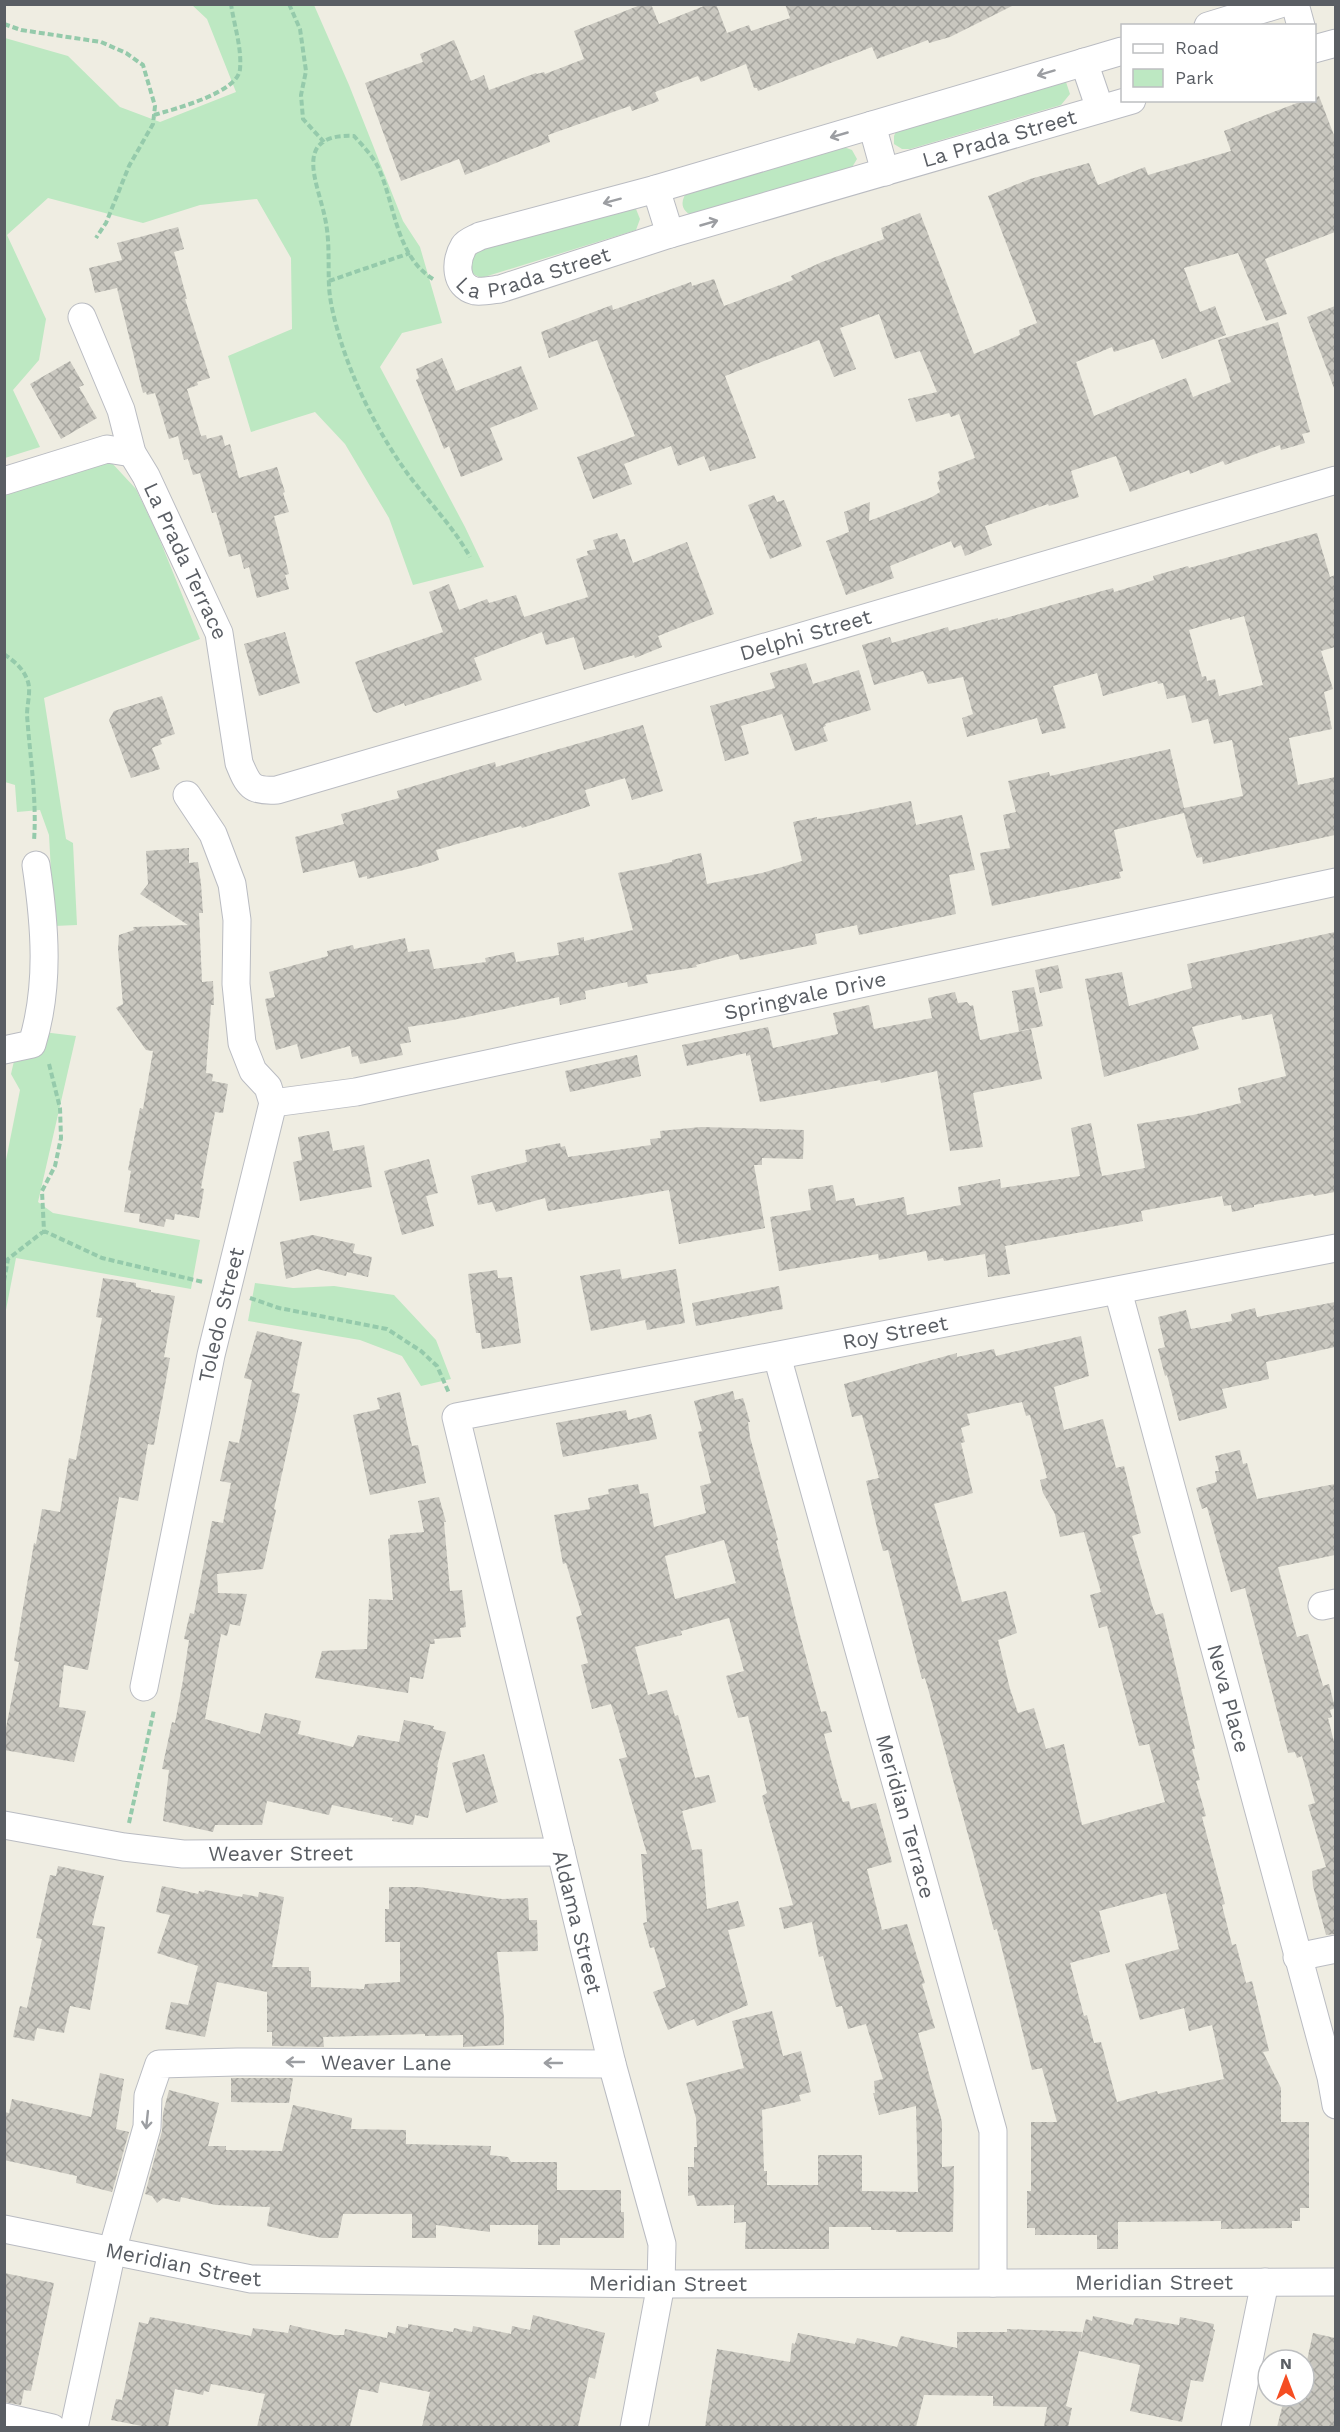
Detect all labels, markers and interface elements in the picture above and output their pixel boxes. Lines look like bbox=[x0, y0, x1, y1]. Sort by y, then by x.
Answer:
legend bbox=[1121, 24, 1316, 102]
text: Road bbox=[1175, 37, 1219, 58]
text: Park bbox=[1175, 67, 1214, 88]
one-way arrow bbox=[1037, 68, 1056, 79]
street label: La Prada Street bbox=[919, 104, 1079, 172]
one-way arrow bbox=[830, 130, 849, 141]
one-way arrow bbox=[602, 196, 621, 207]
one-way arrow bbox=[699, 217, 718, 228]
street label: La Prada Street bbox=[451, 241, 613, 304]
street label: La Prada Terrace bbox=[139, 478, 233, 643]
street label: Delphi Street bbox=[737, 604, 874, 666]
street label: Springvale Drive bbox=[721, 966, 888, 1025]
street label: Toledo Street bbox=[193, 1245, 249, 1384]
street label: Roy Street bbox=[840, 1310, 950, 1355]
street label: Neva Place bbox=[1202, 1641, 1255, 1755]
street label: Meridian Terrace bbox=[871, 1731, 941, 1901]
street label: Weaver Street bbox=[208, 1840, 353, 1866]
street label: Aldama Street bbox=[548, 1847, 607, 1996]
street label: Weaver Lane bbox=[321, 2049, 452, 2075]
one-way arrow bbox=[286, 2056, 306, 2068]
one-way arrow bbox=[544, 2057, 564, 2069]
one-way arrow bbox=[141, 2110, 152, 2130]
street label: Meridian Street bbox=[103, 2237, 261, 2291]
street label: Meridian Street bbox=[1075, 2269, 1233, 2295]
street label: Meridian Street bbox=[589, 2270, 747, 2296]
north arrow bbox=[1256, 2348, 1316, 2408]
text: N bbox=[1280, 2354, 1292, 2373]

